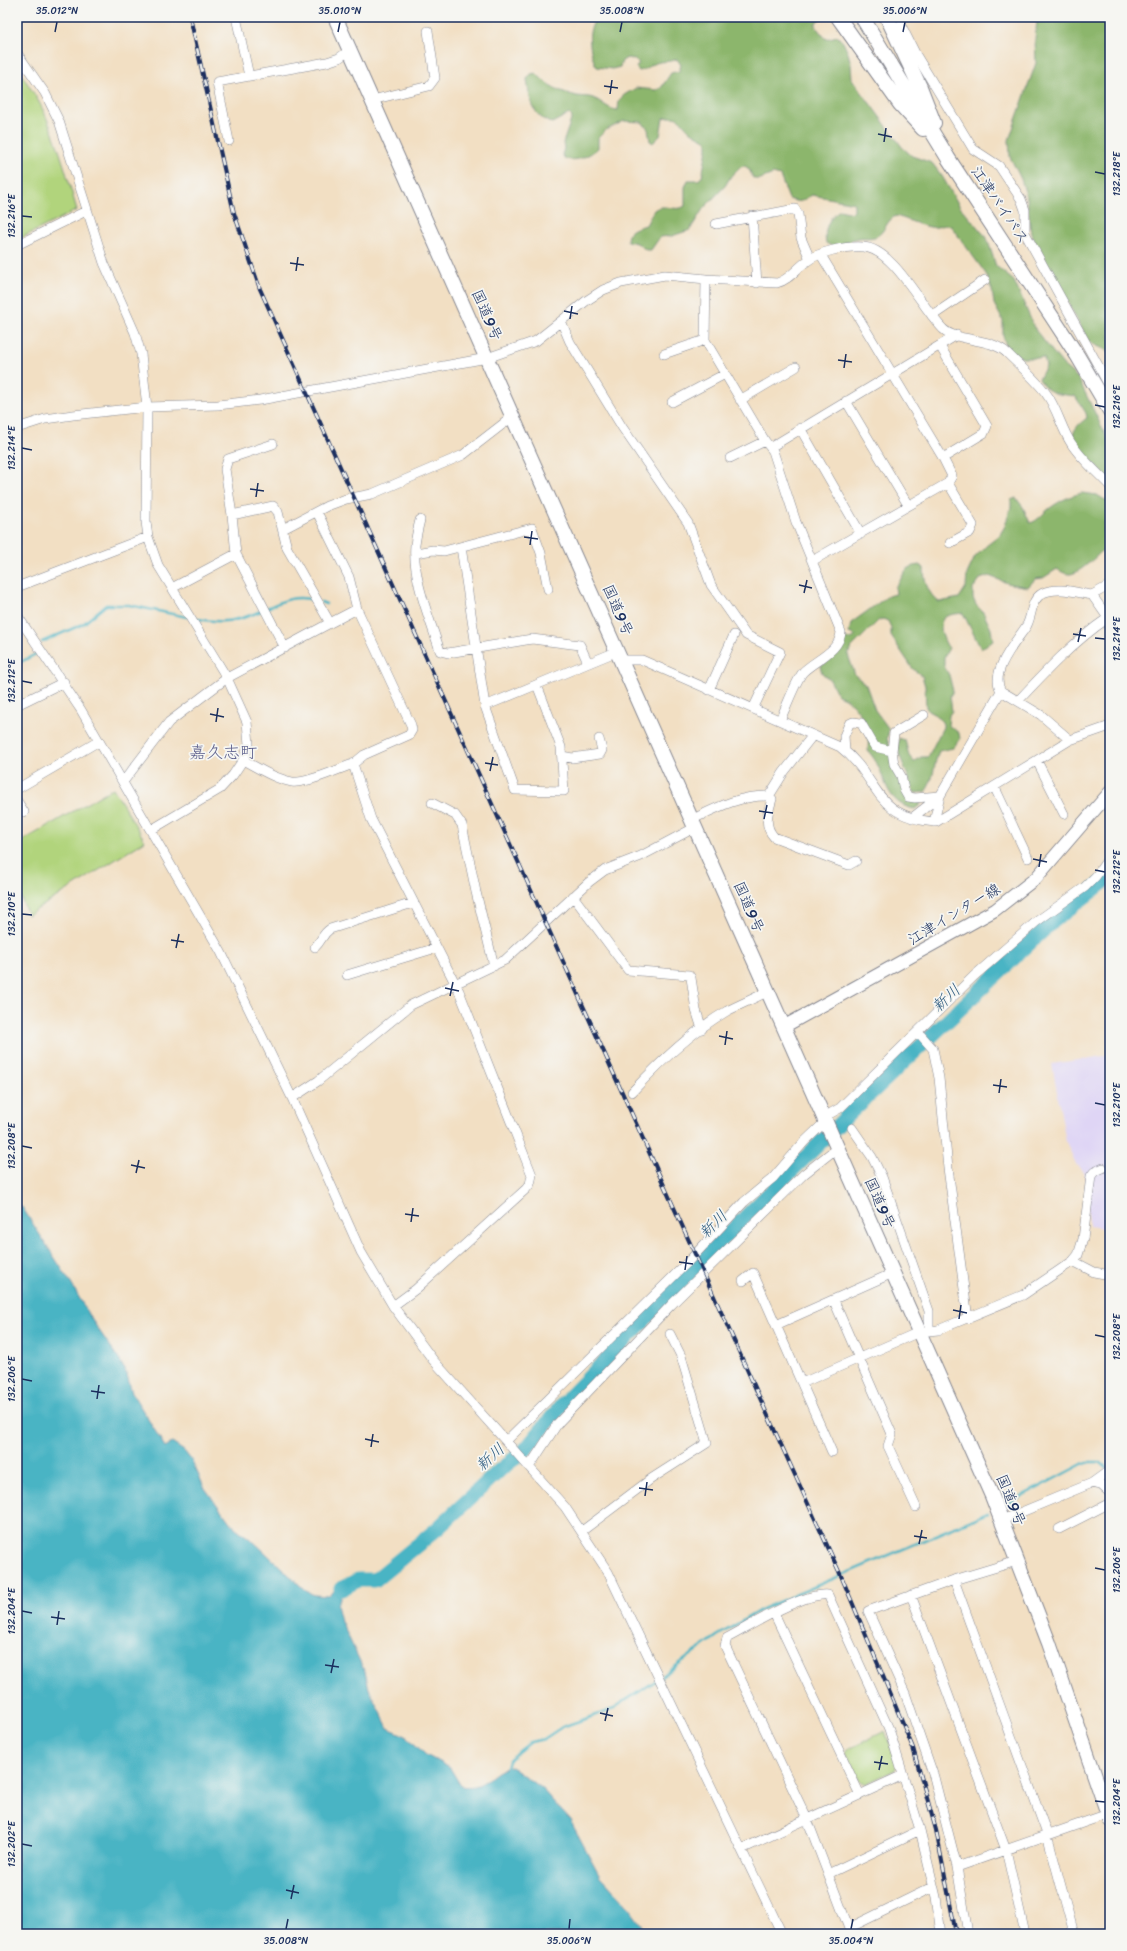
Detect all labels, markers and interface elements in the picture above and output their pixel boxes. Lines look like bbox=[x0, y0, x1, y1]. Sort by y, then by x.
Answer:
text: 35.012°N bbox=[36, 2, 78, 20]
text: 35.010°N bbox=[319, 2, 361, 20]
text: 35.008°N bbox=[600, 2, 644, 20]
text: 35.006°N bbox=[883, 2, 927, 20]
text: 132.218°E bbox=[1108, 150, 1126, 196]
street label: 江津バイパス bbox=[964, 161, 1036, 249]
text: 132.216°E bbox=[3, 192, 21, 238]
street label: 国道9号 bbox=[464, 285, 510, 345]
text: 132.216°E bbox=[1108, 383, 1126, 429]
text: 132.214°E bbox=[3, 424, 21, 470]
street label: 国道9号 bbox=[595, 580, 641, 640]
text: 132.214°E bbox=[1108, 615, 1126, 661]
text: 132.212°E bbox=[3, 657, 21, 703]
district label: 嘉久志町 bbox=[189, 737, 257, 767]
text: 132.212°E bbox=[1108, 848, 1126, 894]
street label: 江津インター線 bbox=[903, 876, 1005, 952]
street label: 国道9号 bbox=[726, 877, 772, 937]
text: 132.210°E bbox=[3, 890, 21, 936]
water label: 新川 bbox=[924, 976, 968, 1020]
text: 132.210°E bbox=[1108, 1081, 1126, 1127]
text: 132.208°E bbox=[3, 1121, 21, 1169]
street label: 国道9号 bbox=[857, 1173, 903, 1233]
water label: 新川 bbox=[691, 1202, 735, 1246]
text: 132.208°E bbox=[1108, 1312, 1126, 1360]
text: 132.206°E bbox=[3, 1354, 21, 1402]
water label: 新川 bbox=[468, 1436, 512, 1478]
street label: 国道9号 bbox=[989, 1470, 1033, 1530]
text: 132.206°E bbox=[1108, 1545, 1126, 1593]
text: 132.204°E bbox=[3, 1586, 21, 1634]
text: 132.204°E bbox=[1108, 1777, 1126, 1825]
text: 132.202°E bbox=[3, 1819, 21, 1867]
text: 35.008°N bbox=[264, 1932, 308, 1950]
text: 35.006°N bbox=[547, 1932, 591, 1950]
text: 35.004°N bbox=[829, 1932, 873, 1950]

